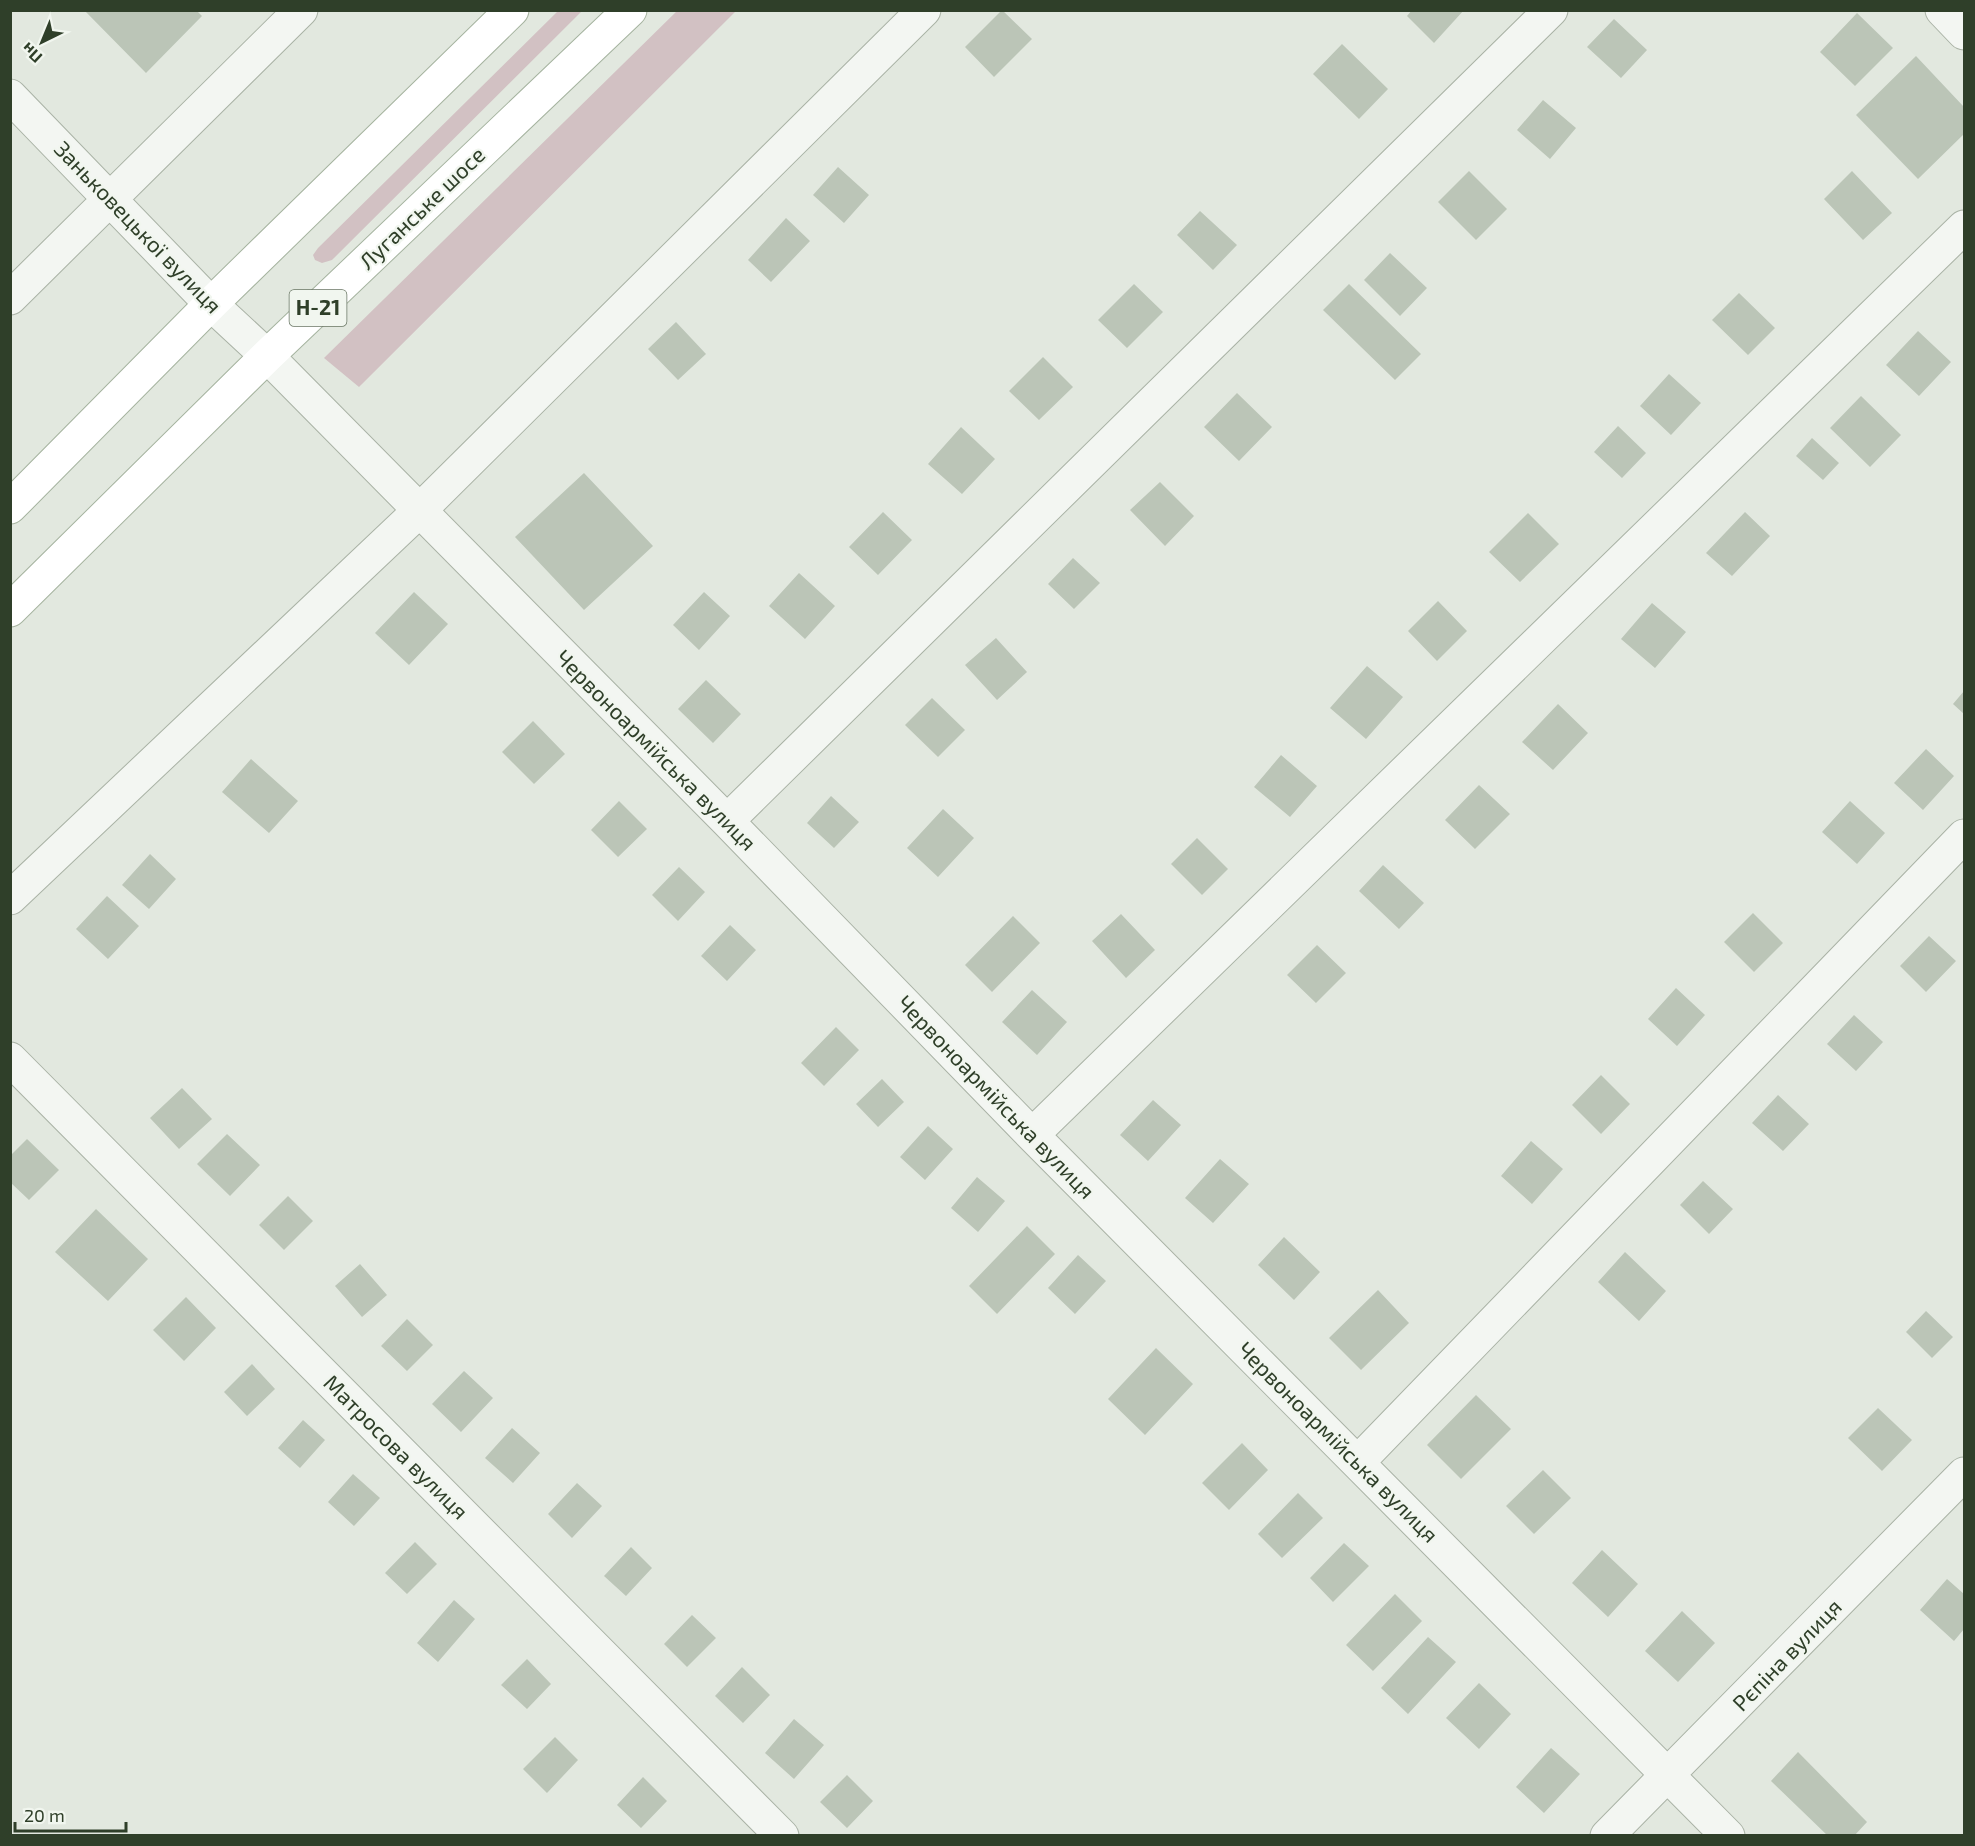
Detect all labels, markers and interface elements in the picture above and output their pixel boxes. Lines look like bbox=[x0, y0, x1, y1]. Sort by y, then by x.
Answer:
north arrow bbox=[12, 12, 72, 72]
text: Пн bbox=[17, 39, 46, 67]
street label: Заньковецької вулиця bbox=[49, 135, 228, 318]
street label: Луганське шосе bbox=[353, 141, 490, 275]
road number: Н-21 bbox=[290, 290, 346, 326]
street label: Червоноармійська вулиця bbox=[550, 644, 762, 856]
street label: Червоноармійська вулиця bbox=[892, 989, 1101, 1204]
street label: Червоноармійська вулиця bbox=[1232, 1336, 1444, 1548]
street label: Матросова вулиця bbox=[318, 1369, 474, 1525]
street label: Рєпіна вулиця bbox=[1726, 1593, 1847, 1716]
scale bar bbox=[15, 1795, 126, 1833]
text: 20 m bbox=[24, 1804, 65, 1826]

